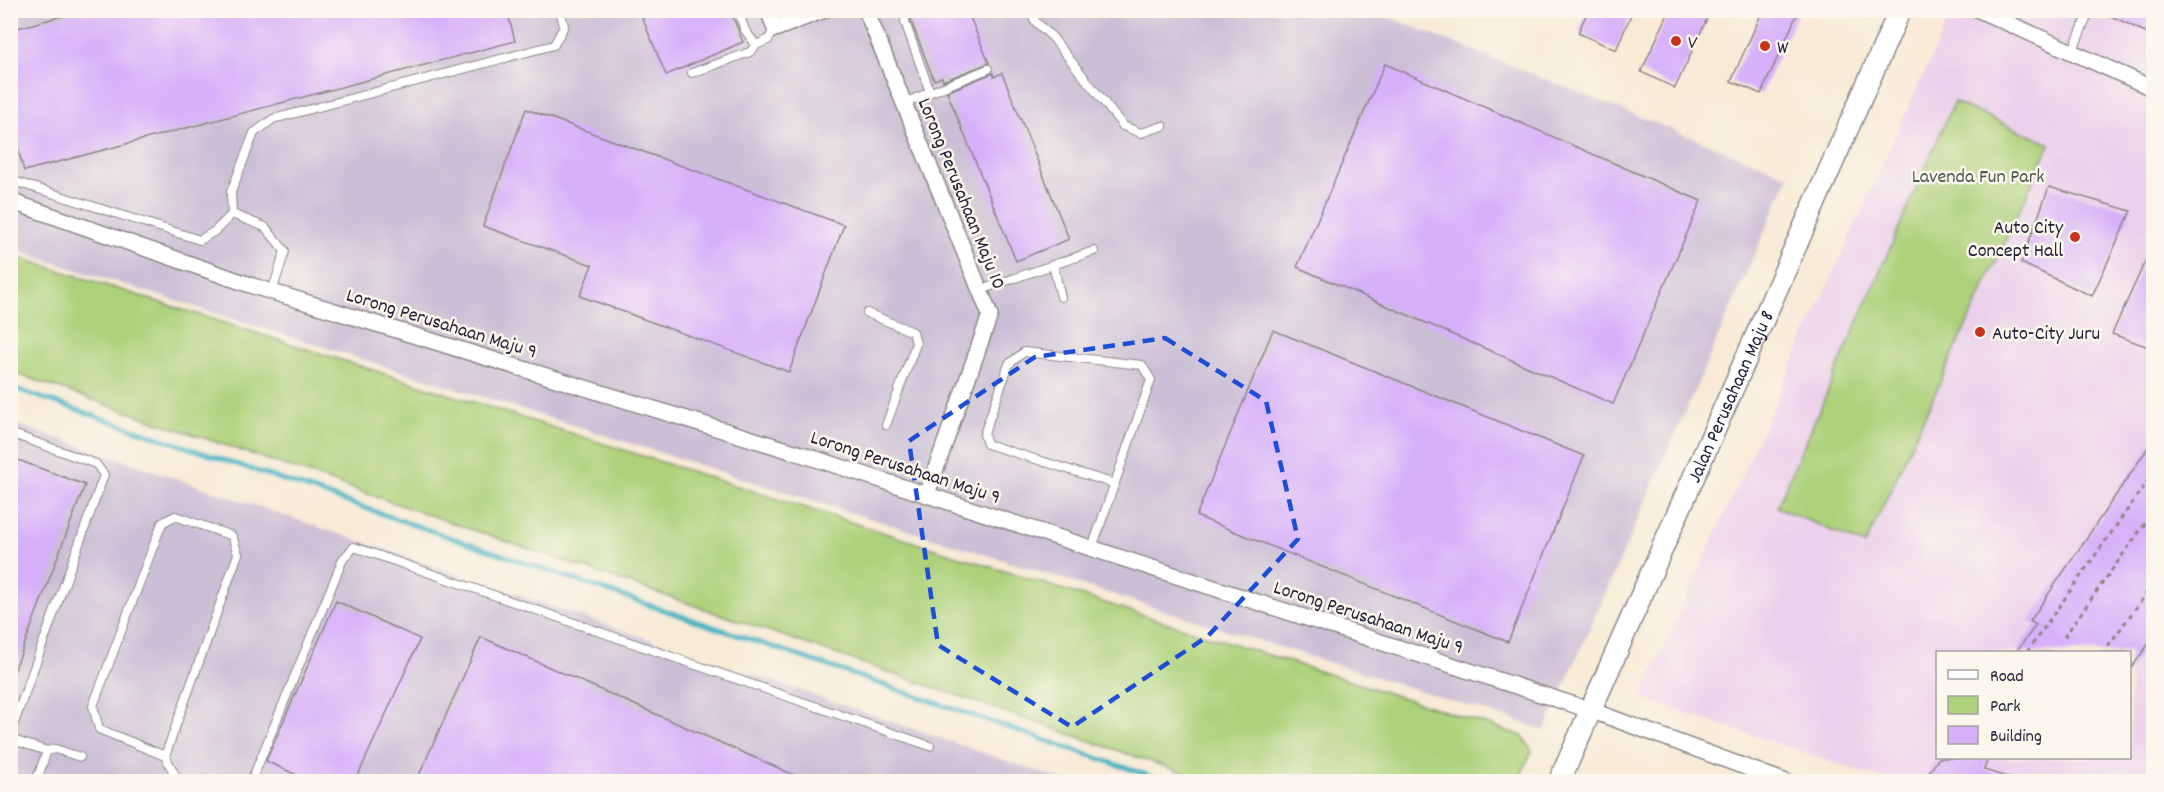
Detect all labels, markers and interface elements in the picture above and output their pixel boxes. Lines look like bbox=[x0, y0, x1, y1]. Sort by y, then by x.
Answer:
place label: V bbox=[1688, 30, 1698, 58]
marker: V bbox=[1669, 34, 1683, 48]
place label: W bbox=[1777, 35, 1789, 63]
marker: W bbox=[1758, 39, 1772, 53]
street label: Lorong Perusahaan Maju 10 bbox=[909, 94, 1011, 294]
park label: Lavenda Fun Park bbox=[1912, 164, 2044, 192]
place label: Auto City Concept Hall bbox=[1968, 215, 2064, 266]
marker: Auto City Concept Hall bbox=[2068, 230, 2082, 244]
street label: Lorong Perusahaan Maju 9 bbox=[342, 283, 540, 367]
street label: Jalan Perusahaan Maju 8 bbox=[1682, 307, 1783, 488]
place label: Auto-City Juru bbox=[1992, 321, 2100, 349]
marker: Auto-City Juru bbox=[1973, 325, 1987, 339]
street label: Lorong Perusahaan Maju 9 bbox=[807, 425, 1004, 513]
street label: Lorong Perusahaan Maju 9 bbox=[1270, 575, 1467, 663]
legend bbox=[1936, 651, 2131, 759]
text: Road bbox=[1990, 665, 2024, 690]
text: Park bbox=[1990, 695, 2021, 720]
text: Building bbox=[1990, 725, 2042, 750]

